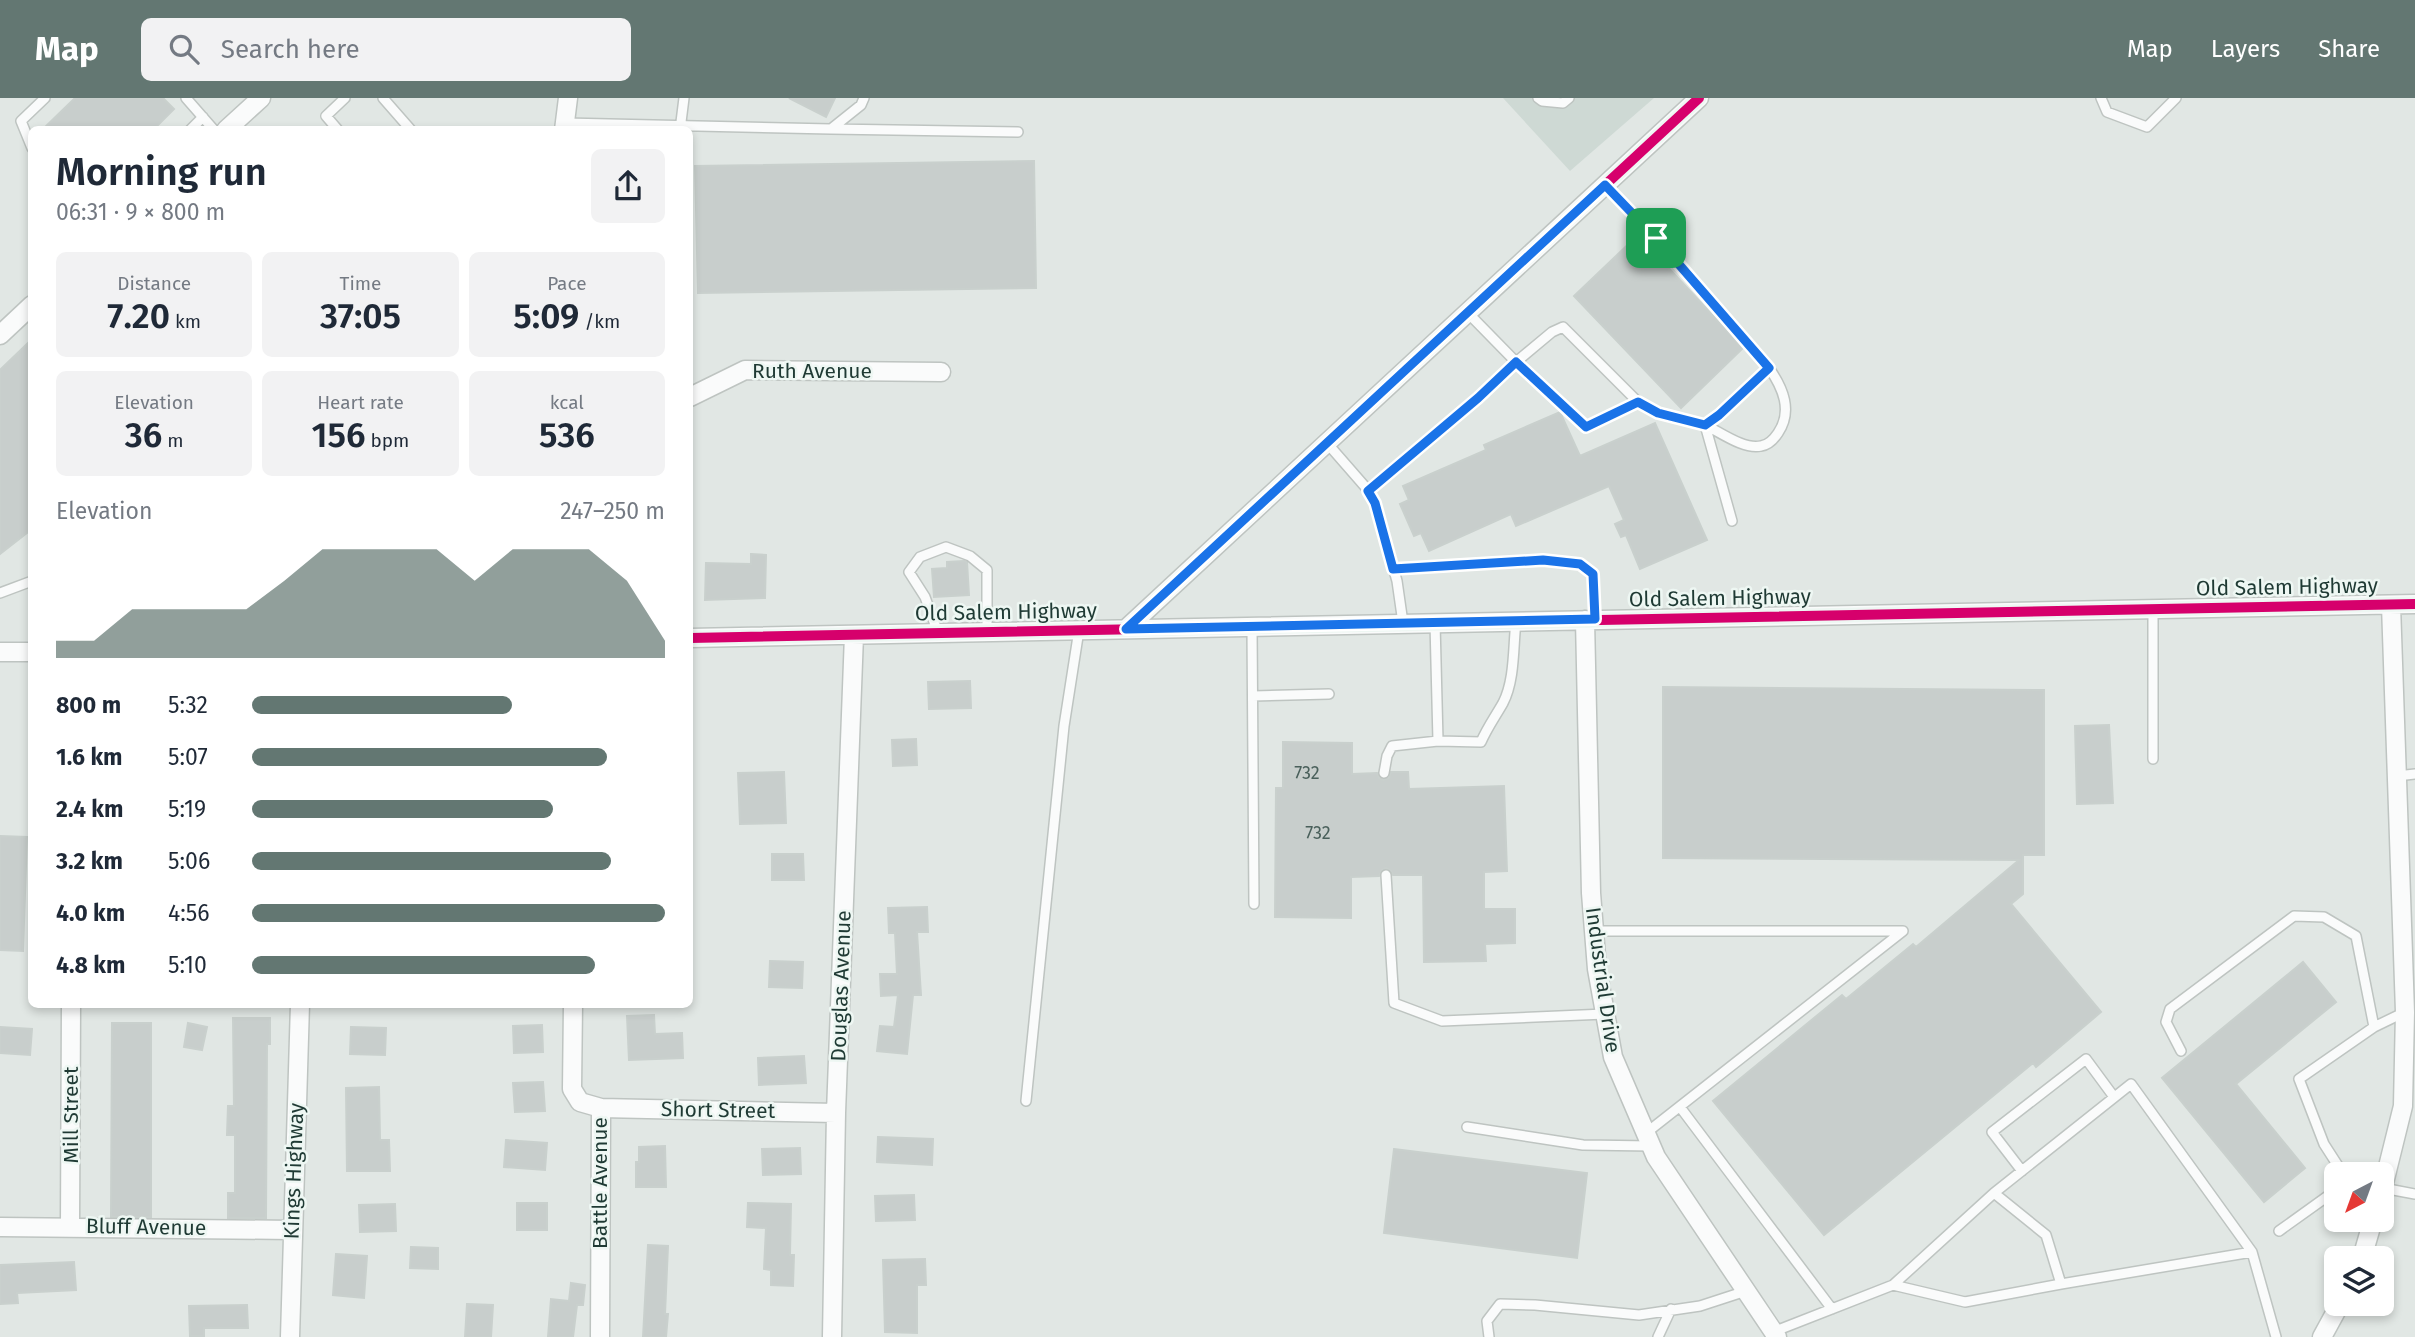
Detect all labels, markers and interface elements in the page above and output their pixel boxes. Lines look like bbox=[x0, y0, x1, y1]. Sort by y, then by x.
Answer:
search box bbox=[141, 18, 631, 81]
text: Map bbox=[35, 29, 99, 69]
icon: search bbox=[165, 30, 203, 68]
text: Search here bbox=[221, 34, 360, 65]
text: Map bbox=[2127, 35, 2173, 63]
text: Layers bbox=[2211, 35, 2280, 63]
text: Share bbox=[2318, 35, 2380, 63]
text: Morning run bbox=[56, 149, 267, 195]
button: share bbox=[591, 149, 665, 223]
text: 06:31 · 9 × 800 m bbox=[56, 198, 225, 226]
pin bbox=[1626, 208, 1686, 268]
icon: arrive bbox=[1637, 219, 1675, 257]
text: Distance bbox=[117, 272, 191, 295]
text: Time bbox=[340, 272, 381, 295]
text: Pace bbox=[547, 272, 587, 295]
text: 7.20 bbox=[107, 295, 170, 337]
text: 37:05 bbox=[320, 295, 401, 337]
text: 5:09 bbox=[513, 295, 579, 337]
text: km bbox=[170, 310, 201, 333]
text: /km bbox=[579, 310, 620, 333]
street label: Ruth Avenue bbox=[752, 358, 872, 384]
text: Elevation bbox=[114, 391, 194, 414]
text: Heart rate bbox=[317, 391, 404, 414]
text: kcal bbox=[550, 391, 584, 414]
text: 36 bbox=[125, 414, 162, 456]
text: 156 bbox=[312, 414, 365, 456]
text: 536 bbox=[539, 414, 595, 456]
text: m bbox=[162, 429, 184, 452]
text: bpm bbox=[365, 429, 409, 452]
text: Elevation bbox=[56, 497, 152, 525]
text: 247–250 m bbox=[560, 497, 665, 525]
street label: Old Salem Highway bbox=[2196, 572, 2379, 602]
street label: Old Salem Highway bbox=[1629, 583, 1812, 613]
street label: Old Salem Highway bbox=[915, 597, 1098, 627]
text: 800 m bbox=[56, 691, 121, 719]
text: 5:32 bbox=[168, 691, 208, 719]
text: 1.6 km bbox=[56, 743, 123, 771]
text: 5:07 bbox=[168, 743, 208, 771]
house number: 732 bbox=[1294, 762, 1320, 784]
text: 2.4 km bbox=[56, 795, 123, 823]
text: 5:19 bbox=[168, 795, 206, 823]
house number: 732 bbox=[1305, 822, 1331, 844]
text: 3.2 km bbox=[56, 847, 123, 875]
text: 5:06 bbox=[168, 847, 210, 875]
text: 4.0 km bbox=[56, 899, 125, 927]
text: 4:56 bbox=[168, 899, 210, 927]
street label: Industrial Drive bbox=[1580, 905, 1626, 1055]
street label: Douglas Avenue bbox=[825, 910, 857, 1062]
text: 4.8 km bbox=[56, 951, 125, 979]
text: 5:10 bbox=[168, 951, 207, 979]
street label: Mill Street bbox=[58, 1066, 84, 1164]
street label: Short Street bbox=[661, 1096, 776, 1124]
street label: Kings Highway bbox=[279, 1102, 309, 1240]
street label: Battle Avenue bbox=[587, 1117, 613, 1249]
north arrow bbox=[2324, 1162, 2394, 1232]
map controls bbox=[2324, 1162, 2394, 1316]
street label: Bluff Avenue bbox=[86, 1213, 206, 1241]
button: layers bbox=[2324, 1246, 2394, 1316]

